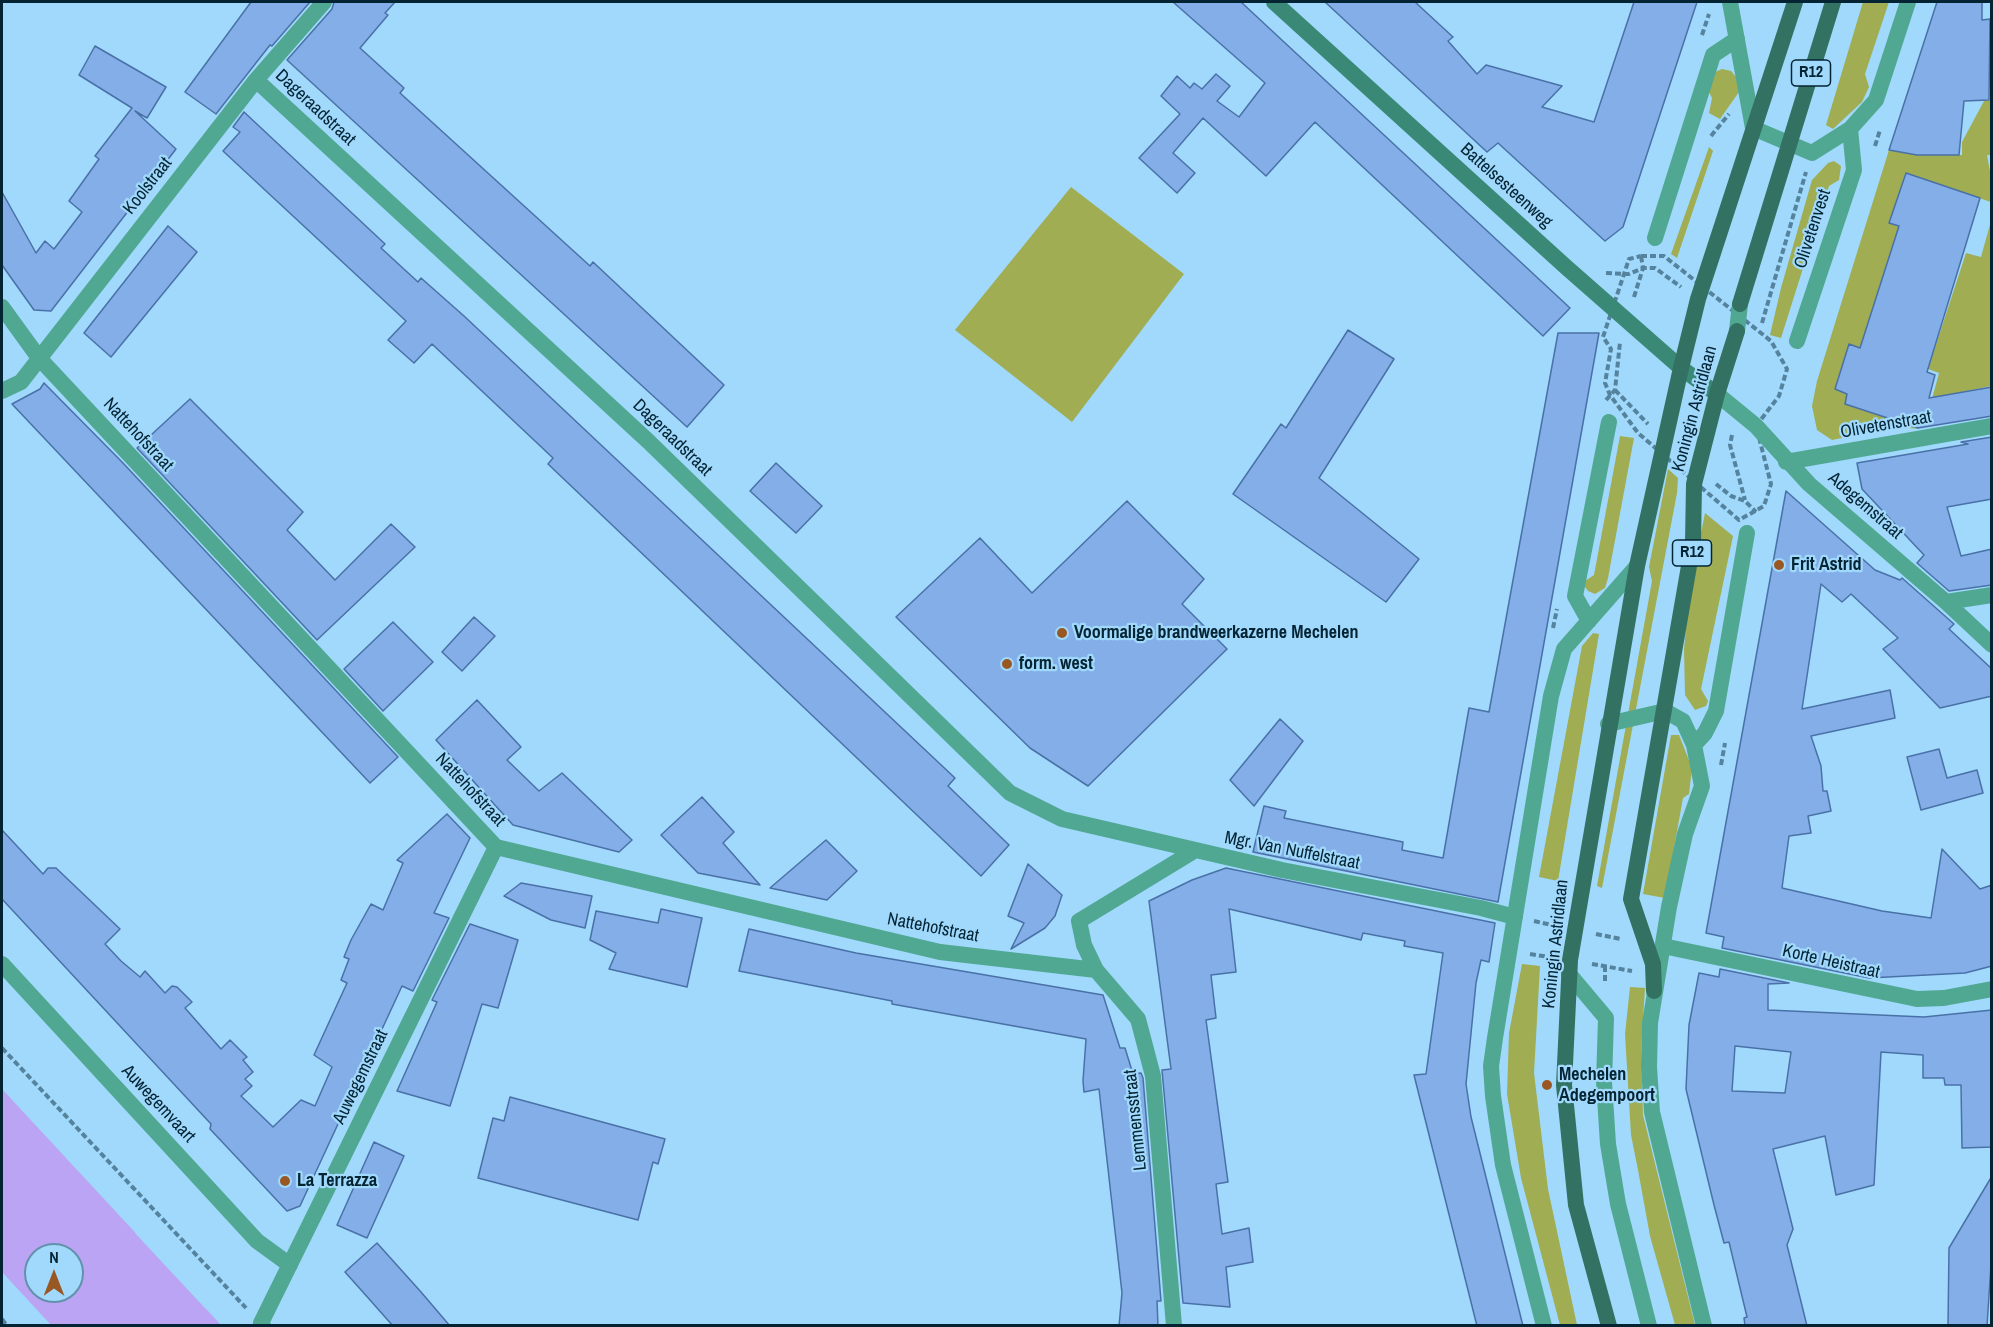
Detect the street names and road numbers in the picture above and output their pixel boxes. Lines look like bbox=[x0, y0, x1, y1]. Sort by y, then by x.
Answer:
road number: R12 bbox=[1792, 60, 1830, 86]
street label: Dageraadstraat bbox=[270, 65, 360, 151]
street label: Battelsesteenweg bbox=[1455, 139, 1557, 233]
street label: Koolstraat bbox=[119, 153, 177, 219]
street label: Olivetenvest bbox=[1790, 187, 1836, 271]
street label: Koningin Astridlaan bbox=[1668, 344, 1722, 474]
street label: Nattehofstraat bbox=[98, 394, 178, 476]
street label: Dageraadstraat bbox=[628, 395, 716, 481]
street label: Olivetenstraat bbox=[1839, 406, 1933, 444]
street label: Adegemstraat bbox=[1823, 468, 1907, 544]
road number: R12 bbox=[1672, 540, 1712, 566]
street label: Nattehofstraat bbox=[430, 749, 510, 831]
street label: Mgr. Van Nuffelstraat bbox=[1223, 827, 1361, 875]
street label: Koningin Astridlaan bbox=[1538, 878, 1574, 1010]
street label: Nattehofstraat bbox=[885, 909, 981, 947]
street label: Korte Heistraat bbox=[1780, 940, 1882, 984]
street label: Auwegemstraat bbox=[329, 1026, 393, 1128]
street label: Auwegemvaart bbox=[117, 1061, 199, 1147]
street label: Lemmensstraat bbox=[1120, 1068, 1152, 1172]

